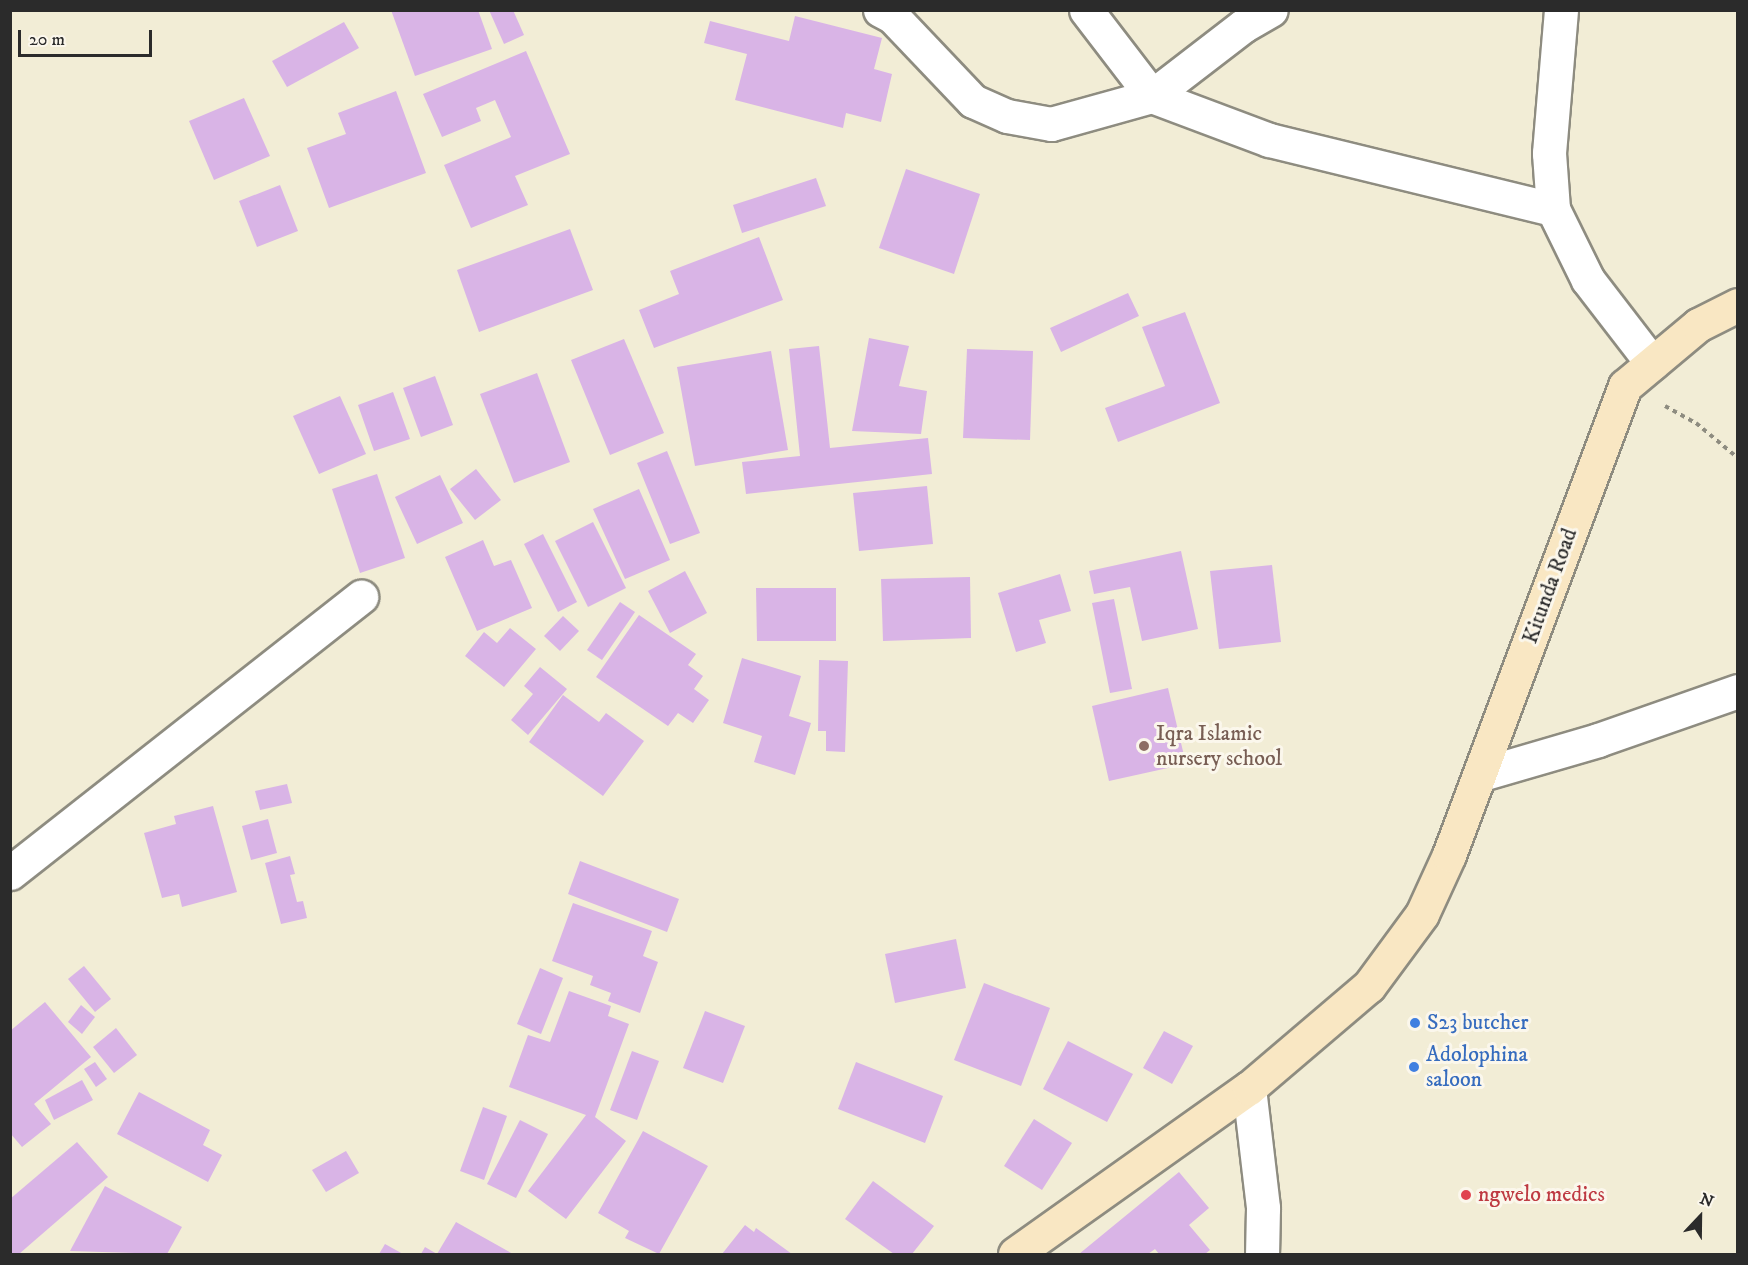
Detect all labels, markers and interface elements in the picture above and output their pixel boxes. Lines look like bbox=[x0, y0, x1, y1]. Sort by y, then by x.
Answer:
scale bar bbox=[21, 18, 154, 56]
text: 20 m bbox=[29, 29, 65, 51]
street label: Kitunda Road bbox=[1517, 525, 1583, 647]
place label: Iqra Islamic nursery school bbox=[1156, 720, 1282, 772]
marker: Iqra Islamic nursery school bbox=[1137, 739, 1151, 753]
place label: S23 butcher bbox=[1427, 1010, 1528, 1036]
marker: S23 butcher bbox=[1408, 1016, 1422, 1030]
place label: Adolophina saloon bbox=[1426, 1041, 1528, 1092]
marker: Adolophina saloon bbox=[1407, 1060, 1421, 1074]
place label: ngwelo medics bbox=[1478, 1182, 1605, 1208]
north arrow bbox=[1670, 1187, 1730, 1247]
marker: ngwelo medics bbox=[1459, 1188, 1473, 1202]
text: N bbox=[1697, 1189, 1717, 1212]

